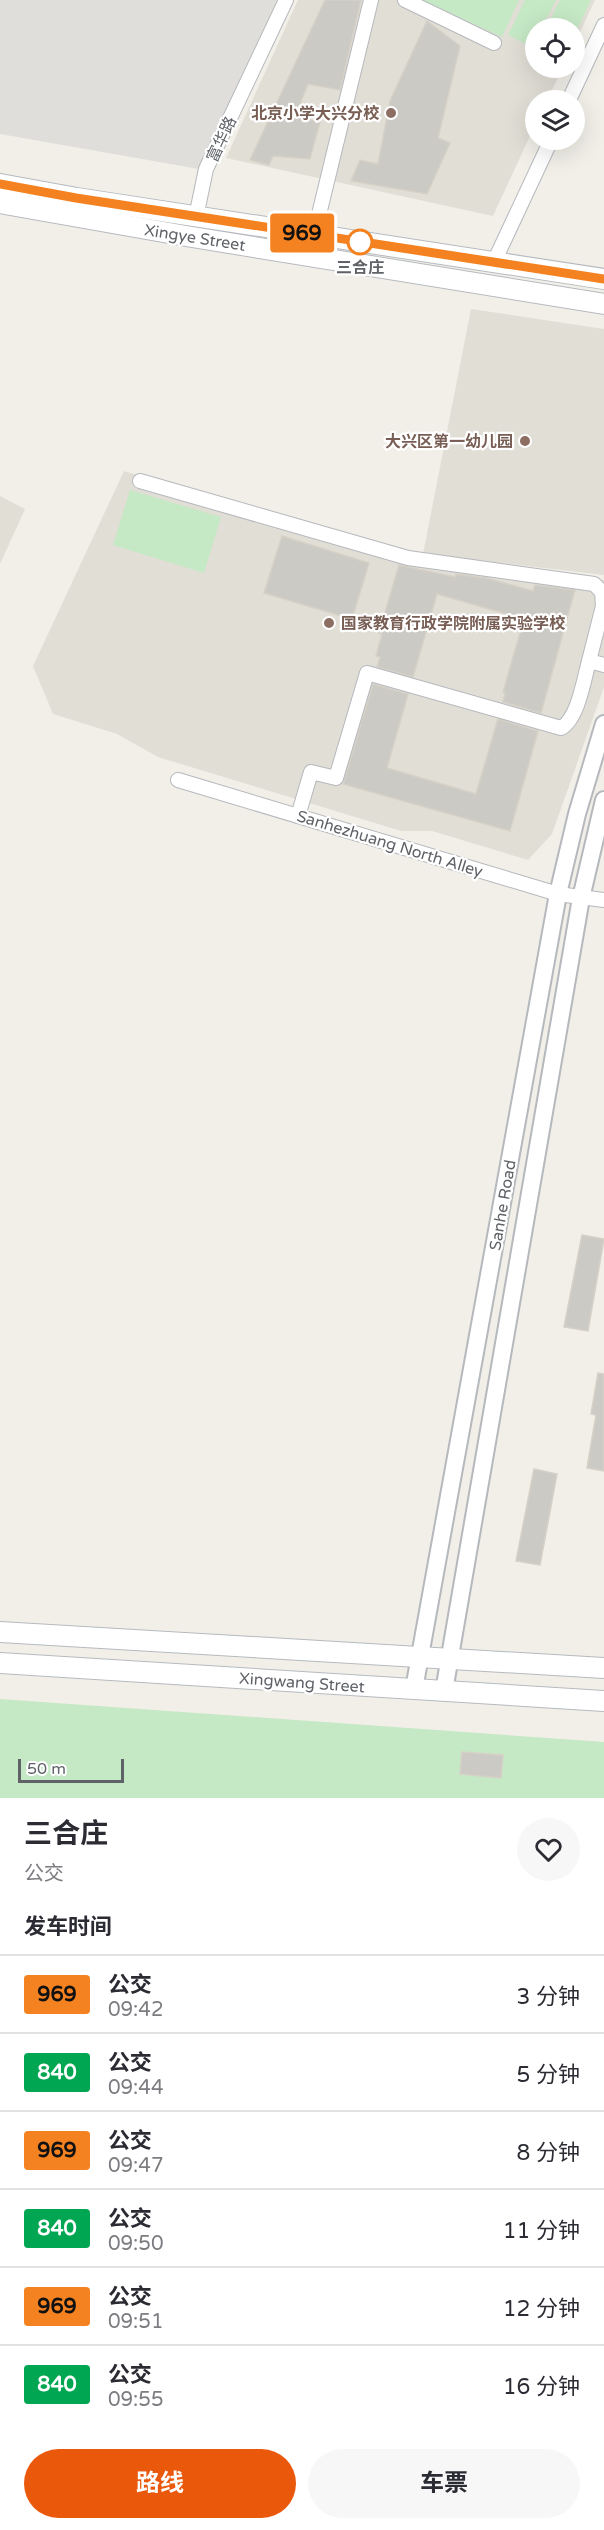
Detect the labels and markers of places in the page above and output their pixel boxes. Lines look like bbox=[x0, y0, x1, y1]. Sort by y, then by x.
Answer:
place label: 北京小学大兴分校 bbox=[251, 104, 380, 124]
marker: 北京小学大兴分校 bbox=[384, 106, 398, 120]
marker: 三合庄 bbox=[347, 229, 373, 255]
place label: 三合庄 bbox=[336, 258, 384, 278]
place label: 大兴区第一幼儿园 bbox=[385, 432, 513, 452]
marker: 大兴区第一幼儿园 bbox=[518, 434, 532, 448]
place label: 国家教育行政学院附属实验学校 bbox=[341, 614, 566, 634]
marker: 国家教育行政学院附属实验学校 bbox=[322, 616, 336, 630]

